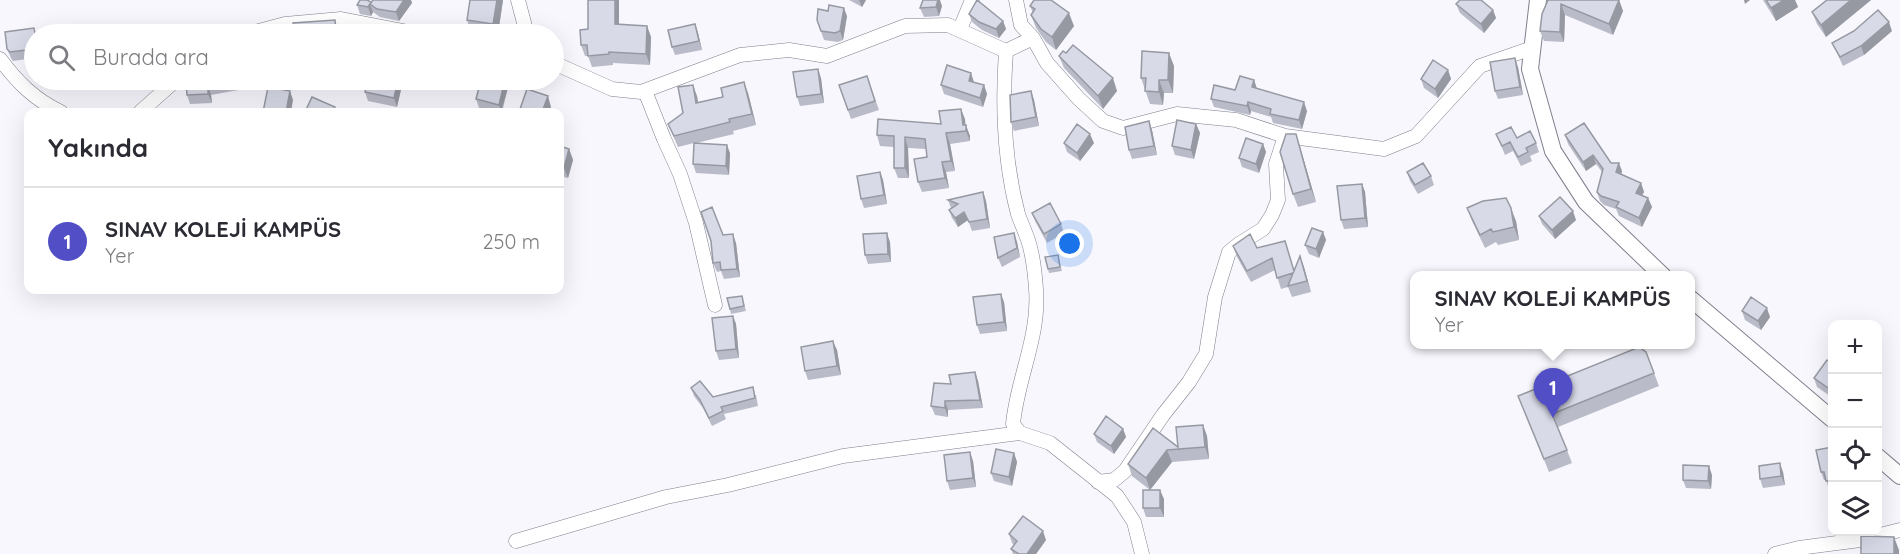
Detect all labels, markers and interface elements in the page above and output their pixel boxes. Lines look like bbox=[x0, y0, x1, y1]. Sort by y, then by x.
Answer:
search box bbox=[24, 24, 564, 90]
icon: search bbox=[45, 41, 78, 74]
text: Burada ara bbox=[93, 43, 209, 71]
text: Yakında bbox=[48, 131, 148, 164]
text: SINAV KOLEJİ KAMPÜS bbox=[105, 215, 341, 243]
text: 1 bbox=[64, 229, 71, 254]
text: 250 m bbox=[482, 229, 540, 254]
your location bbox=[1055, 229, 1084, 258]
text: Yer bbox=[105, 243, 134, 268]
popup bbox=[1410, 271, 1695, 349]
text: SINAV KOLEJİ KAMPÜS bbox=[1434, 284, 1671, 312]
text: Yer bbox=[1434, 312, 1464, 337]
map controls bbox=[1828, 320, 1882, 536]
button: + bbox=[1828, 320, 1882, 374]
pin: 1 bbox=[1534, 368, 1572, 418]
button: − bbox=[1828, 374, 1882, 428]
button: locate bbox=[1828, 428, 1882, 482]
button: layers bbox=[1828, 482, 1882, 536]

